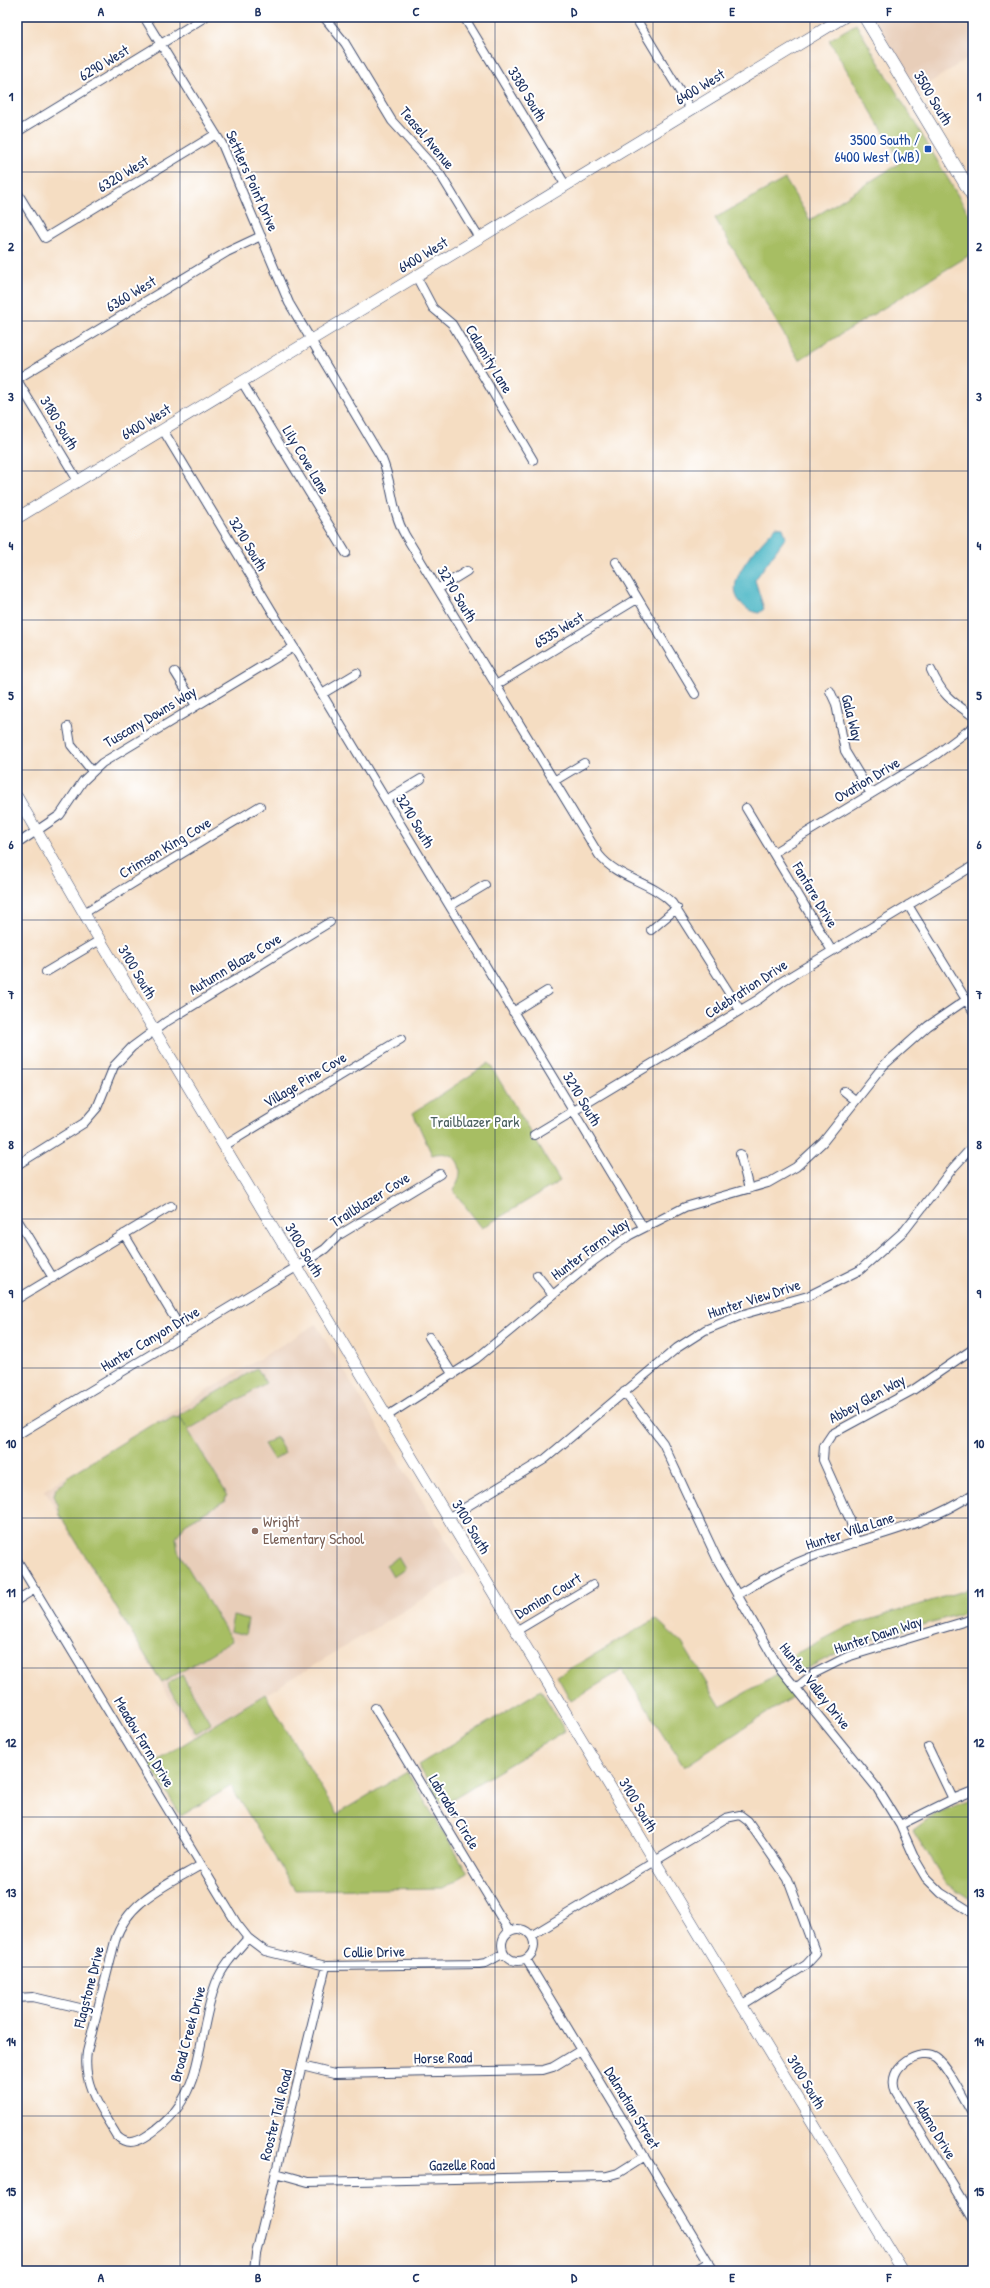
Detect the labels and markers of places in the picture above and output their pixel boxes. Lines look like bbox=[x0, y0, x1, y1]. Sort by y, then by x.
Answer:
place label: 3500 South / 6400 West (WB) bbox=[835, 129, 920, 167]
marker: 3500 South / 6400 West (WB) bbox=[923, 144, 933, 154]
place label: Wright Elementary School bbox=[263, 1511, 364, 1549]
marker: Wright Elementary School bbox=[250, 1526, 260, 1536]

